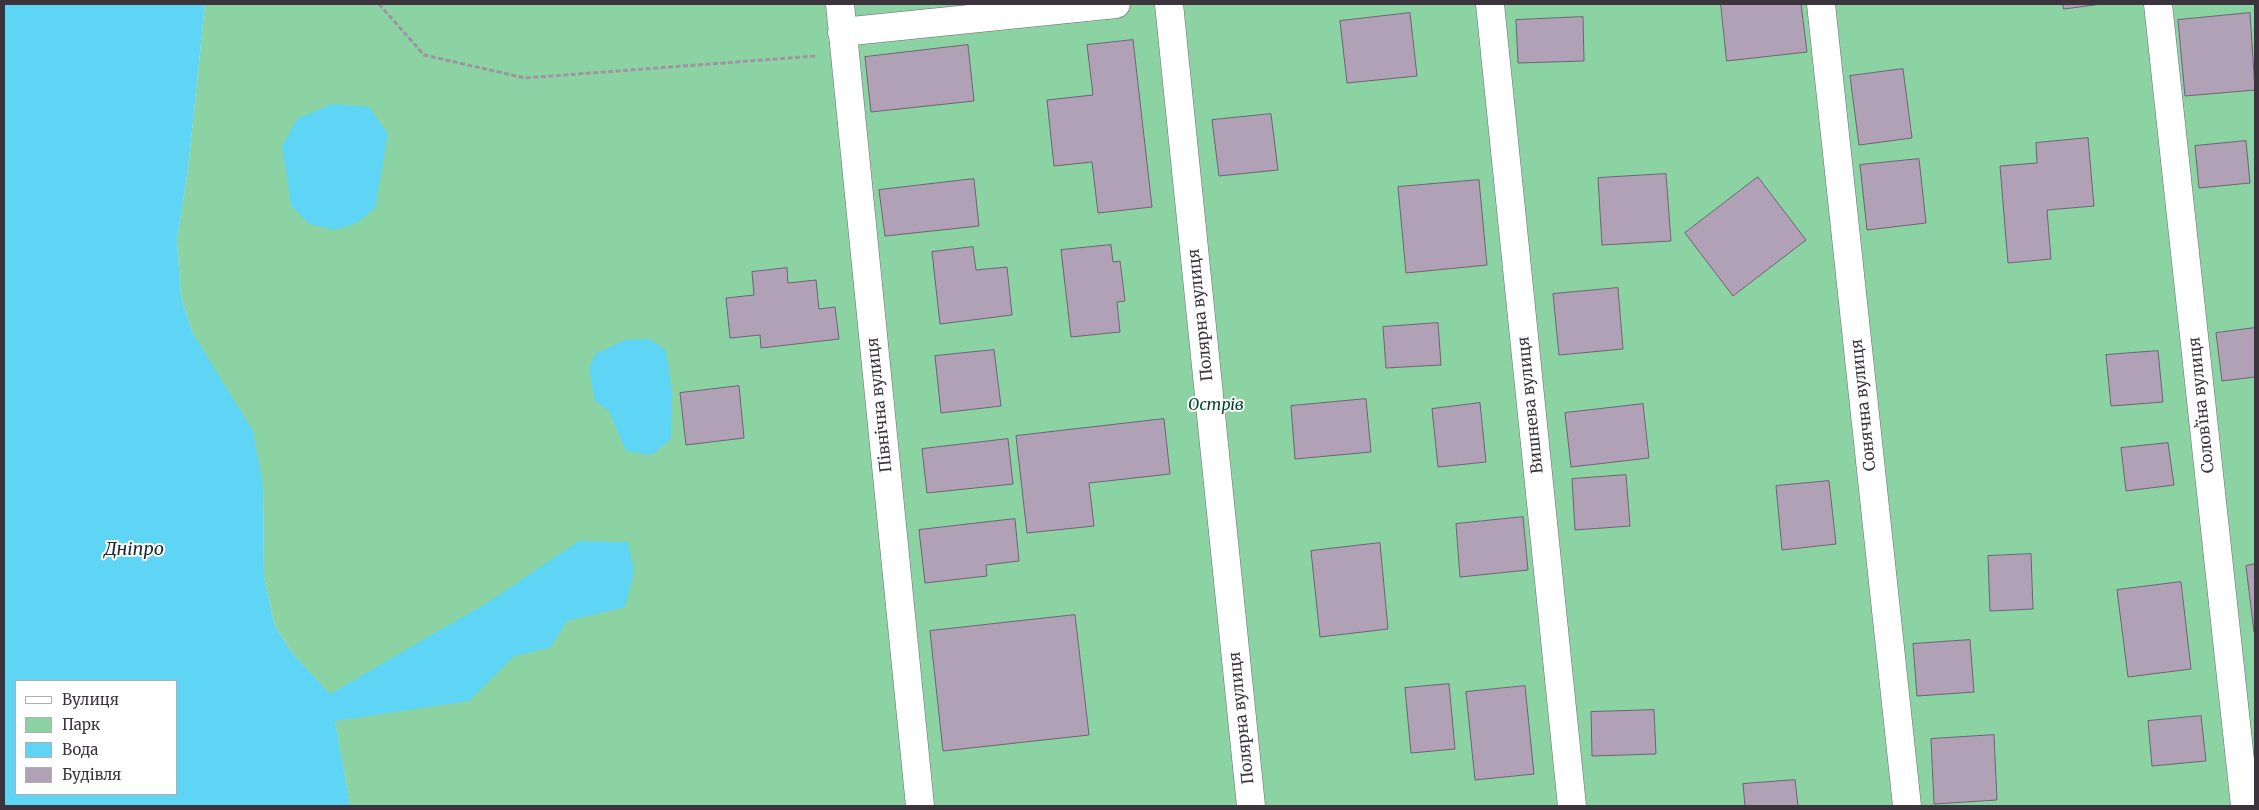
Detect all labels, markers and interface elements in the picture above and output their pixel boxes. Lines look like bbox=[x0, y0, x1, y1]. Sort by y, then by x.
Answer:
street label: Полярна вулиця bbox=[1184, 248, 1218, 382]
street label: Вишнева вулиця bbox=[1514, 336, 1548, 474]
street label: Соловʼїна вулиця bbox=[2185, 336, 2219, 474]
street label: Північна вулиця bbox=[863, 337, 897, 473]
street label: Сонячна вулиця bbox=[1848, 338, 1880, 472]
park label: Острів bbox=[1188, 395, 1244, 415]
water label: Дніпро bbox=[104, 539, 164, 561]
street label: Полярна вулиця bbox=[1225, 651, 1259, 785]
legend bbox=[15, 680, 178, 795]
text: Вулиця bbox=[62, 690, 119, 709]
text: Парк bbox=[62, 715, 100, 734]
text: Вода bbox=[62, 740, 98, 759]
text: Будівля bbox=[62, 765, 121, 784]

